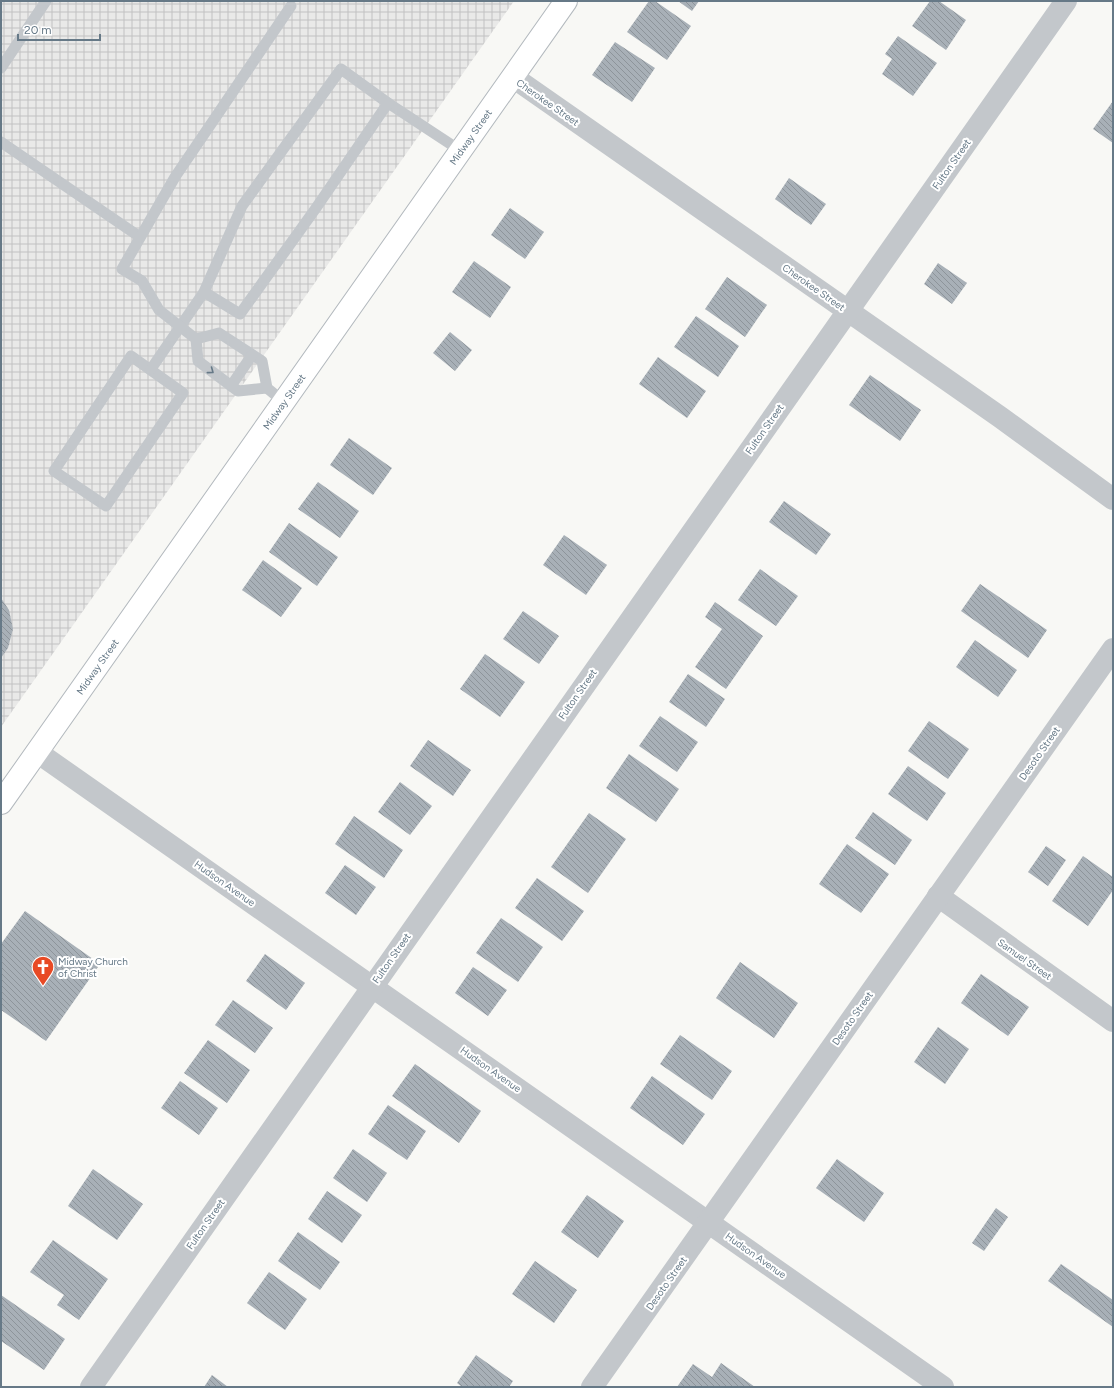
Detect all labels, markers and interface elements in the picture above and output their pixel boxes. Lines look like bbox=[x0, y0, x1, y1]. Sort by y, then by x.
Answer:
scale bar bbox=[18, 16, 100, 42]
text: 20 m bbox=[24, 23, 52, 37]
street label: Cherokee Street bbox=[514, 76, 582, 129]
street label: Midway Street bbox=[447, 106, 495, 167]
street label: Fulton Street bbox=[929, 136, 974, 192]
street label: Cherokee Street bbox=[780, 261, 848, 314]
one-way arrow bbox=[207, 366, 214, 373]
street label: Midway Street bbox=[260, 371, 308, 432]
street label: Fulton Street bbox=[742, 401, 787, 457]
street label: Midway Street bbox=[73, 636, 122, 697]
street label: Fulton Street bbox=[555, 666, 600, 722]
street label: Desoto Street bbox=[1016, 724, 1063, 783]
street label: Hudson Avenue bbox=[192, 858, 258, 909]
street label: Fulton Street bbox=[369, 930, 414, 986]
street label: Samuel Street bbox=[995, 936, 1055, 983]
church icon: Midway Church of Christ bbox=[30, 954, 56, 987]
place label: Midway Church of Christ bbox=[58, 955, 128, 980]
street label: Desoto Street bbox=[829, 989, 876, 1048]
street label: Hudson Avenue bbox=[458, 1044, 524, 1095]
street label: Fulton Street bbox=[183, 1196, 228, 1252]
street label: Hudson Avenue bbox=[723, 1230, 789, 1281]
street label: Desoto Street bbox=[643, 1254, 690, 1313]

